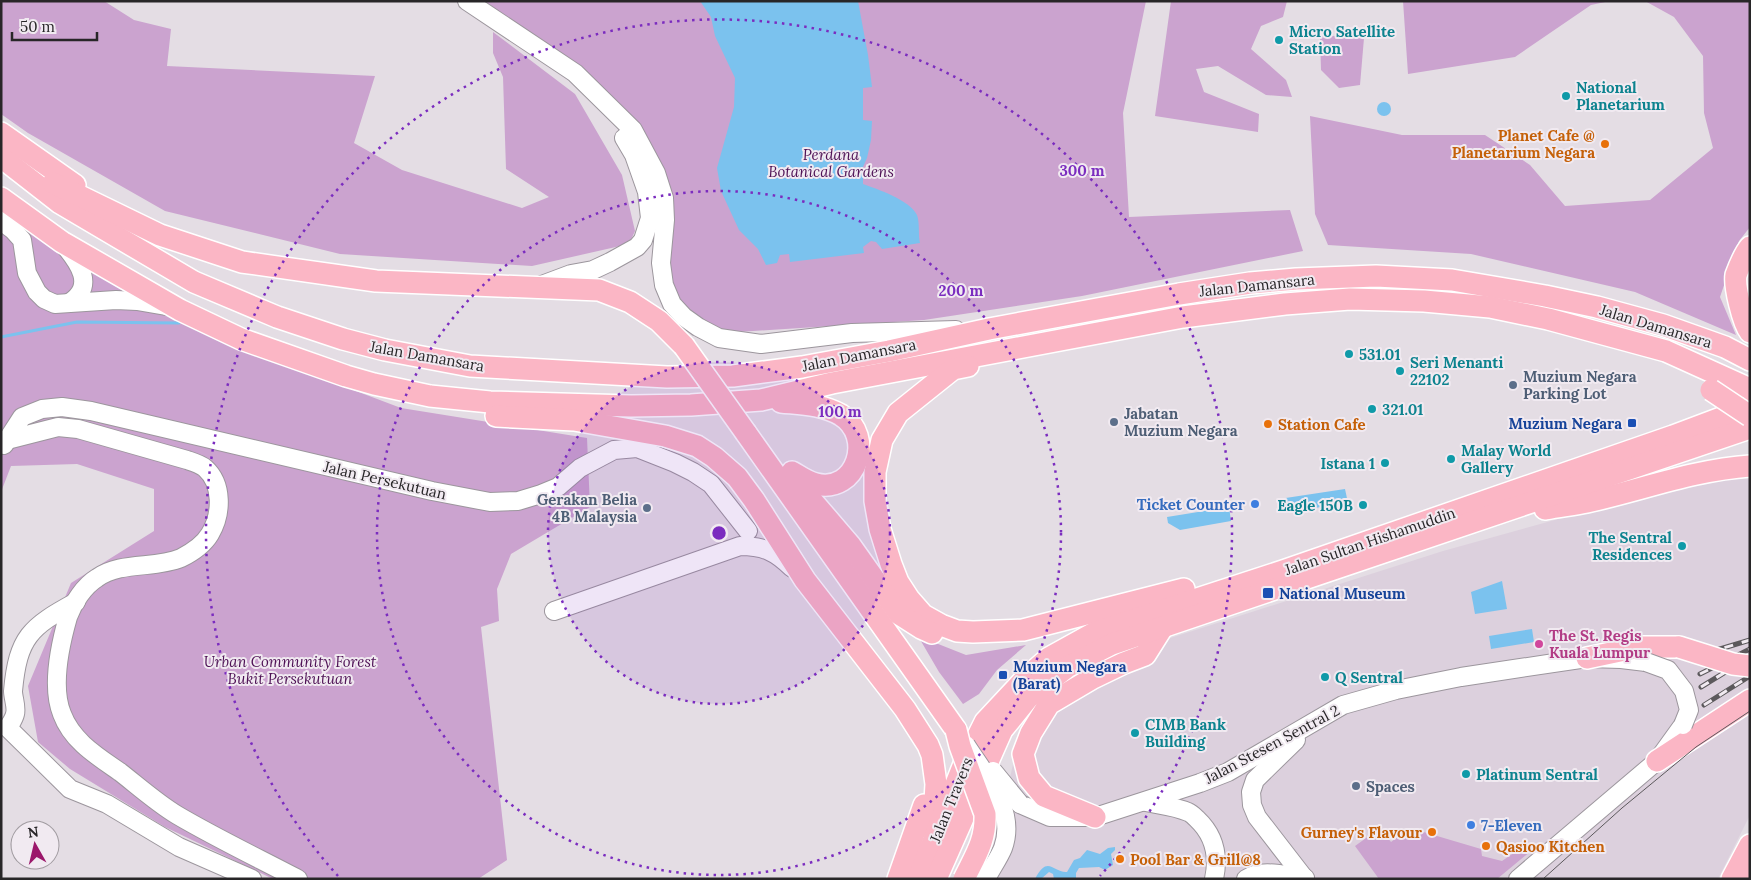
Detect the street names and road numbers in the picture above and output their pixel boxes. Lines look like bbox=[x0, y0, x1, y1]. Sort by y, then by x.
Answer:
street label: Jalan Damansara bbox=[1197, 269, 1316, 301]
street label: Jalan Damansara bbox=[1597, 300, 1714, 352]
street label: Jalan Damansara bbox=[799, 335, 918, 376]
street label: Jalan Damansara bbox=[367, 336, 486, 375]
street label: Jalan Persekutuan bbox=[321, 456, 448, 503]
street label: Jalan Sultan Hishamuddin bbox=[1281, 503, 1458, 579]
street label: Jalan Stesen Sentral 2 bbox=[1200, 700, 1343, 788]
street label: Jalan Travers bbox=[925, 754, 977, 846]

